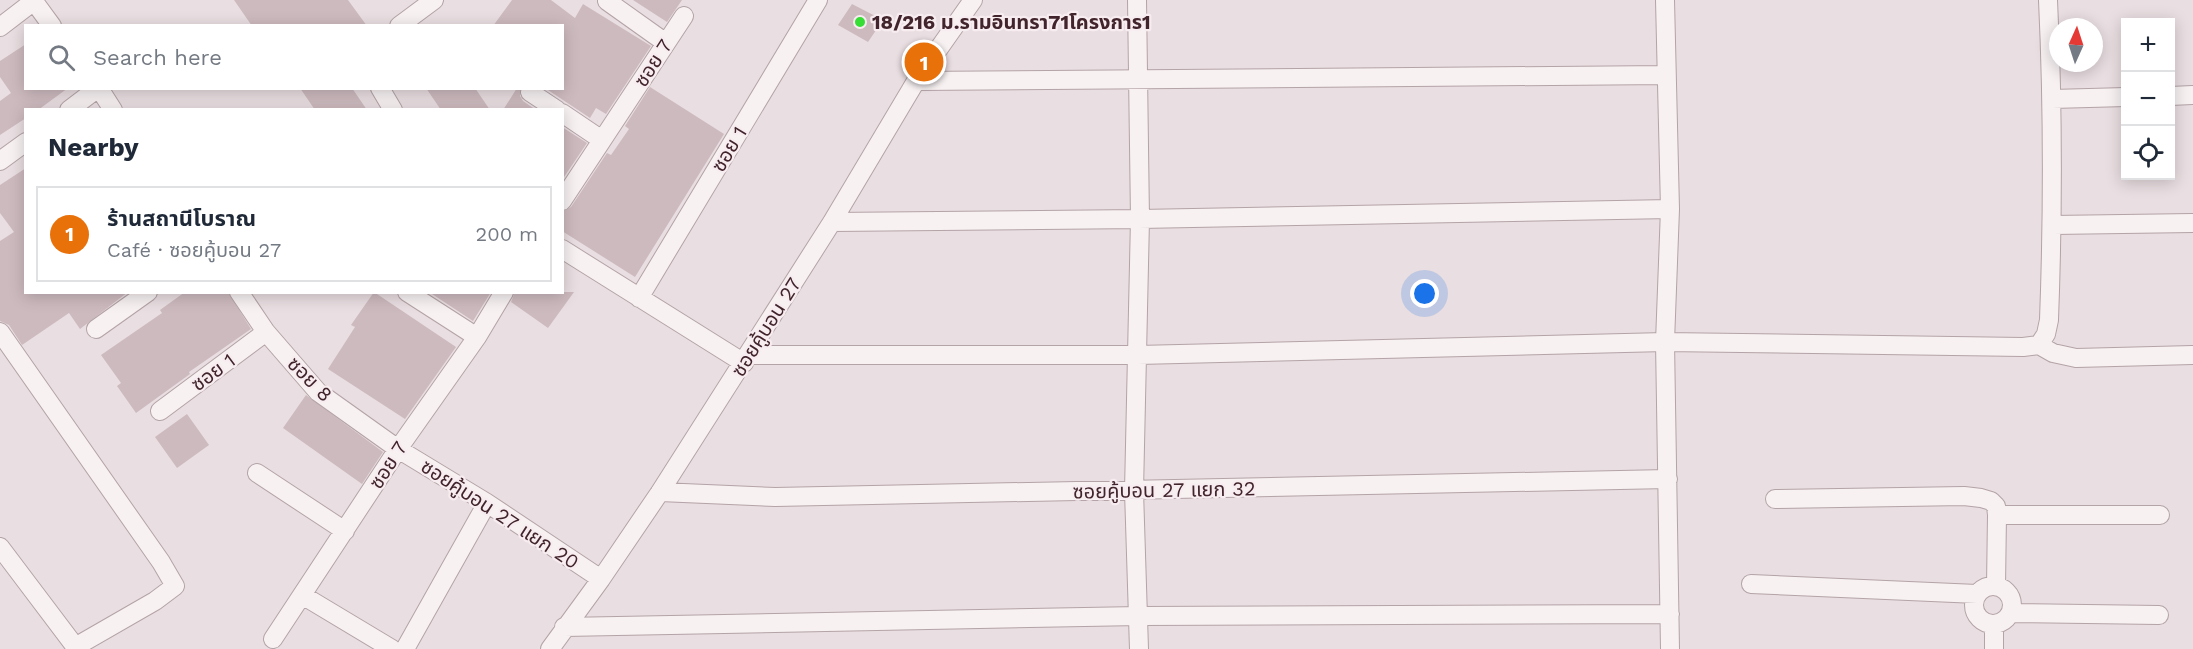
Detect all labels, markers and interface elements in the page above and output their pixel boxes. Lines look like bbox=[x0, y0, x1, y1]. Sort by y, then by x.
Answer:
place label: 18/216 ม.รามอินทรา71โครงการ1 bbox=[872, 10, 1151, 34]
marker: 18/216 ม.รามอินทรา71โครงการ1 bbox=[853, 15, 867, 29]
north arrow bbox=[2049, 18, 2103, 72]
map controls bbox=[2121, 18, 2175, 180]
button: + bbox=[2121, 18, 2175, 72]
search box bbox=[24, 24, 564, 90]
street label: ซอย 7 bbox=[629, 35, 677, 91]
pin: 1 bbox=[904, 40, 944, 84]
icon: search bbox=[45, 41, 78, 74]
text: Search here bbox=[93, 45, 222, 70]
button: − bbox=[2121, 72, 2175, 126]
street label: ซอย 1 bbox=[706, 122, 752, 176]
button: locate bbox=[2121, 126, 2175, 180]
text: Nearby bbox=[48, 132, 139, 162]
text: ร้านสถานีโบราณ bbox=[107, 206, 256, 231]
text: 1 bbox=[65, 222, 74, 246]
text: 200 m bbox=[476, 222, 538, 246]
text: Café · ซอยคู้บอน 27 bbox=[107, 238, 281, 262]
street label: ซอยคู้บอน 27 bbox=[726, 273, 807, 381]
your location bbox=[1410, 279, 1439, 308]
street label: ซอย 1 bbox=[186, 348, 240, 396]
street label: ซอย 8 bbox=[283, 352, 337, 406]
street label: ซอย 7 bbox=[364, 437, 412, 493]
street label: ซอยคู้บอน 27 แยก 20 bbox=[416, 454, 584, 575]
street label: ซอยคู้บอน 27 แยก 32 bbox=[1072, 476, 1256, 505]

